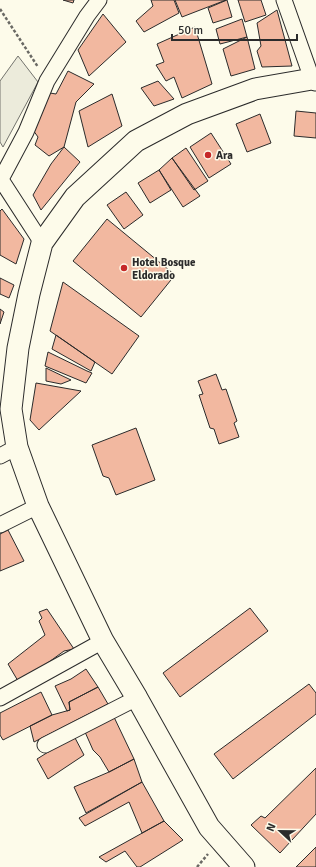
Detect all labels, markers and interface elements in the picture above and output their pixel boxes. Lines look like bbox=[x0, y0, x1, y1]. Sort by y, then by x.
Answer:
scale bar bbox=[172, 16, 297, 42]
text: 50 m bbox=[178, 23, 203, 38]
place label: Ara bbox=[216, 149, 233, 162]
marker: Ara bbox=[203, 150, 213, 160]
place label: Hotel Bosque Eldorado bbox=[132, 256, 196, 282]
marker: Hotel Bosque Eldorado bbox=[119, 263, 129, 273]
north arrow bbox=[260, 811, 300, 851]
text: N bbox=[264, 821, 279, 833]

